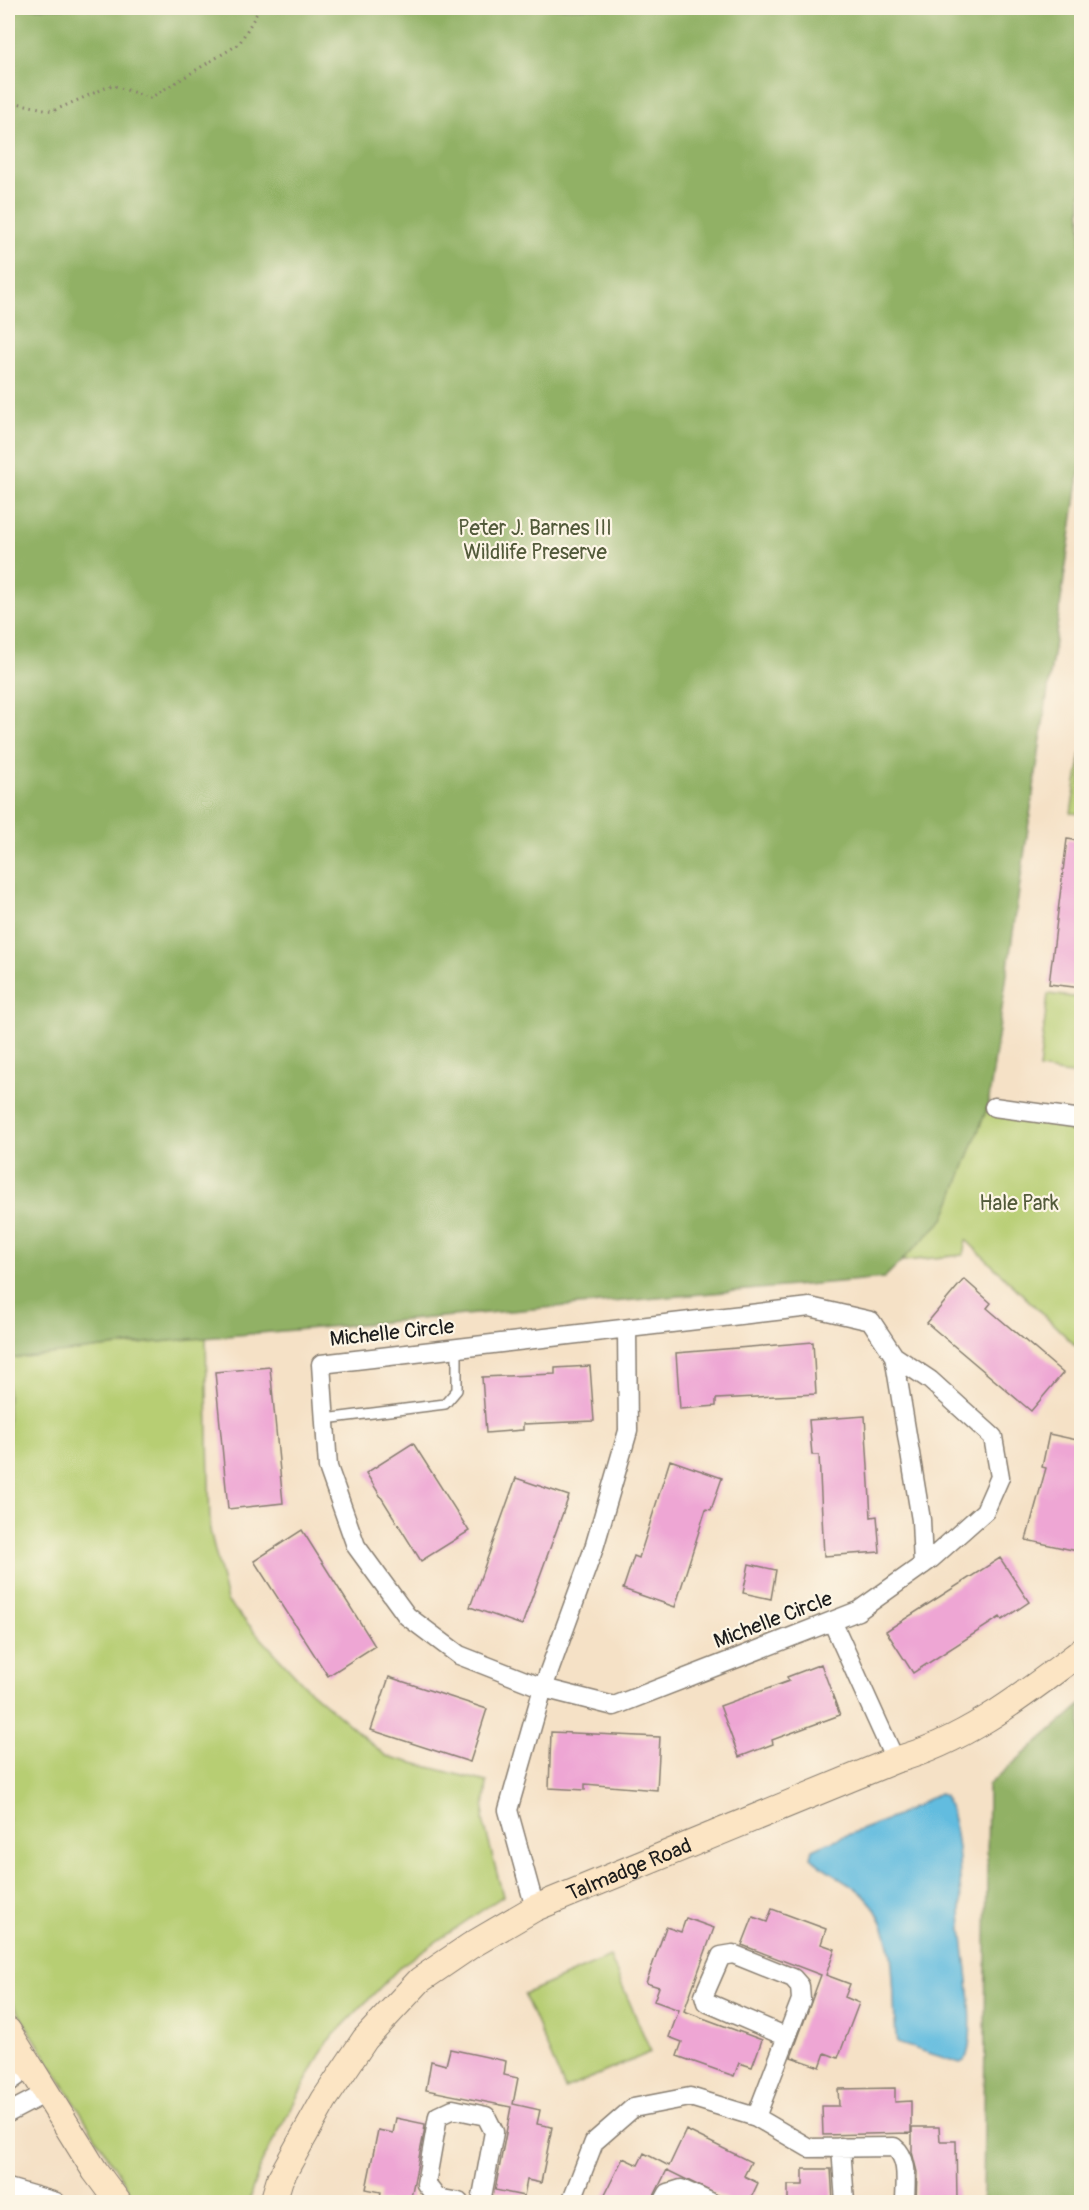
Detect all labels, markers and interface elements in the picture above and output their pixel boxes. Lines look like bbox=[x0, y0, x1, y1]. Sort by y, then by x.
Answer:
park label: Peter J. Barnes III Wildlife Preserve bbox=[458, 515, 612, 566]
park label: Hale Park bbox=[979, 1190, 1059, 1217]
street label: Michelle Circle bbox=[329, 1313, 456, 1353]
street label: Michelle Circle bbox=[710, 1585, 837, 1655]
street label: Talmadge Road bbox=[562, 1832, 696, 1907]

